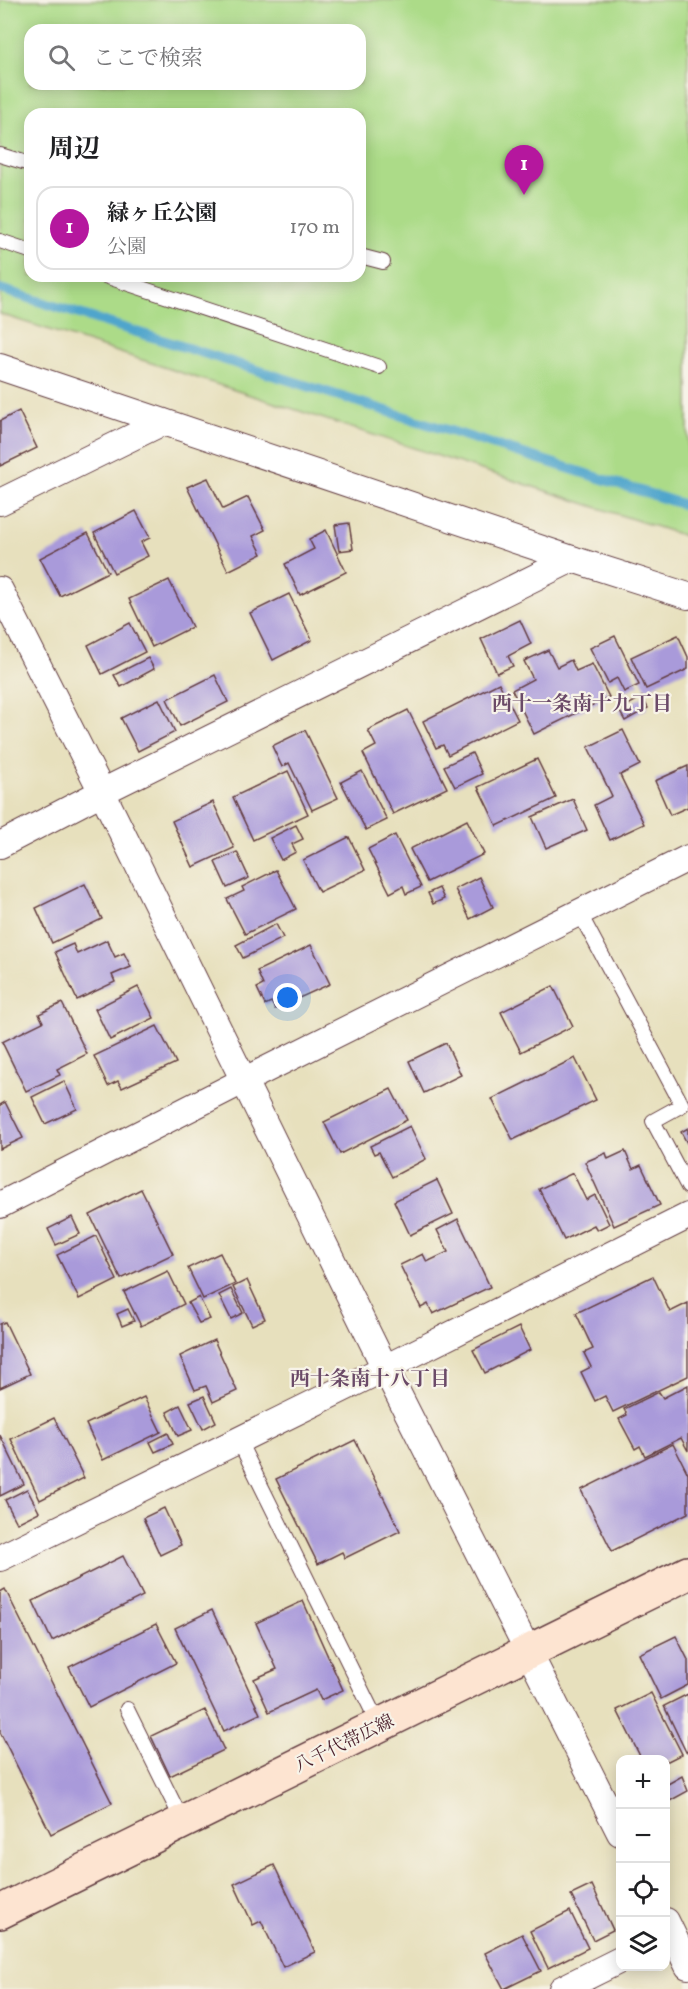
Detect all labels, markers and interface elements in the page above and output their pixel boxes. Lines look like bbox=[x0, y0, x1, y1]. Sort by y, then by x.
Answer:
search box bbox=[24, 24, 366, 90]
icon: search bbox=[45, 41, 78, 74]
text: ここで検索 bbox=[93, 44, 203, 75]
text: 周辺 bbox=[48, 132, 100, 168]
pin: 1 bbox=[504, 146, 544, 195]
text: 緑ヶ丘公園 bbox=[107, 199, 217, 230]
text: 1 bbox=[65, 214, 74, 242]
text: 170 m bbox=[290, 214, 340, 242]
text: 公園 bbox=[107, 234, 147, 262]
district label: 西十一条南十九丁目 bbox=[492, 691, 672, 719]
your location bbox=[273, 983, 302, 1012]
district label: 西十条南十八丁目 bbox=[290, 1366, 450, 1394]
street label: 八千代帯広線 bbox=[291, 1709, 399, 1779]
map controls bbox=[616, 1755, 670, 1971]
button: + bbox=[616, 1755, 670, 1809]
button: − bbox=[616, 1809, 670, 1863]
button: locate bbox=[616, 1863, 670, 1917]
button: layers bbox=[616, 1917, 670, 1971]

